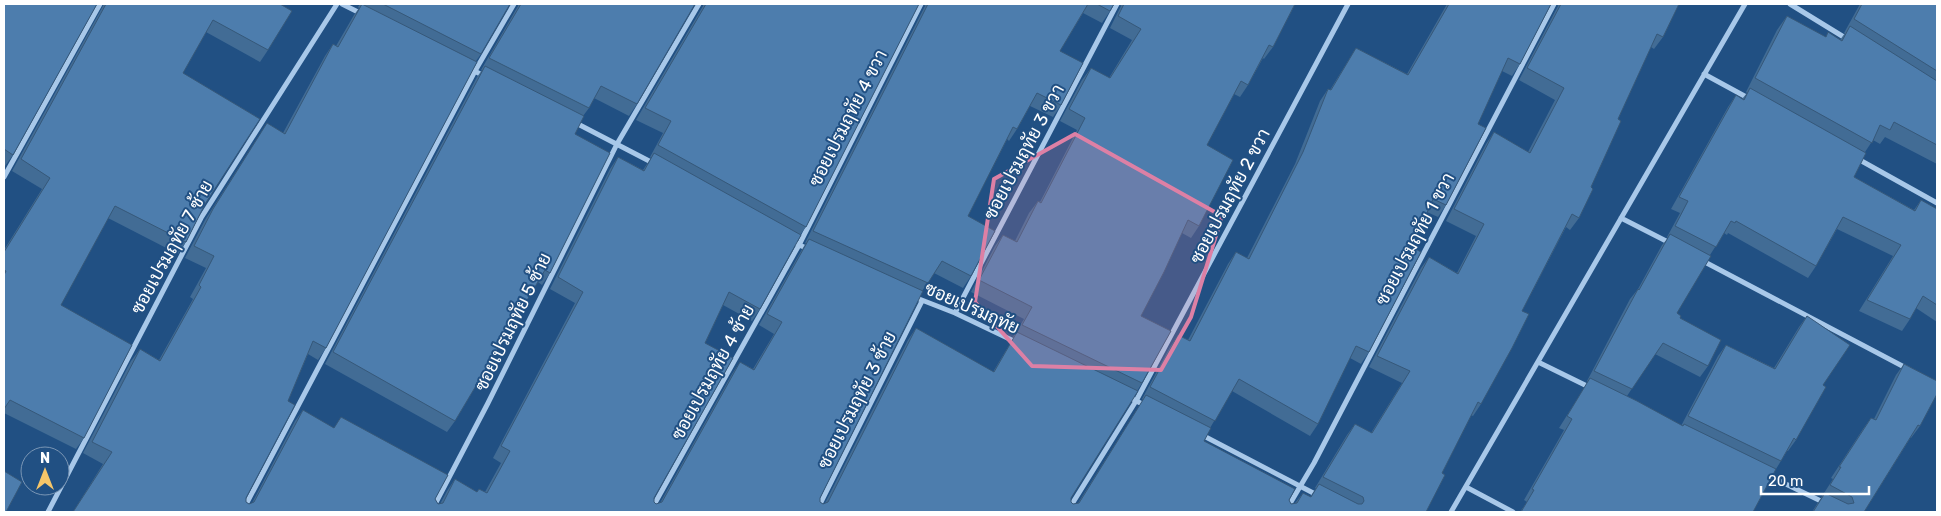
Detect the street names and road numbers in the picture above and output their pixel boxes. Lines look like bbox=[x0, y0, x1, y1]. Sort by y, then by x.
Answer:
street label: ซอยเปรมฤทัย 4 ขวา bbox=[804, 46, 892, 190]
street label: ซอยเปรมฤทัย 3 ขวา bbox=[979, 81, 1069, 223]
street label: ซอยเปรมฤทัย 2 ขวา bbox=[1185, 125, 1275, 267]
street label: ซอยเปรมฤทัย 1 ขวา bbox=[1371, 169, 1459, 309]
street label: ซอยเปรมฤทัย 7 ซ้าย bbox=[125, 176, 218, 318]
street label: ซอยเปรมฤทัย 5 ซ้าย bbox=[469, 249, 556, 395]
street label: ซอยเปรมฤทัย bbox=[921, 277, 1023, 339]
street label: ซอยเปรมฤทัย 4 ซ้าย bbox=[666, 300, 759, 444]
street label: ซอยเปรมฤทัย 3 ซ้าย bbox=[812, 327, 901, 472]

